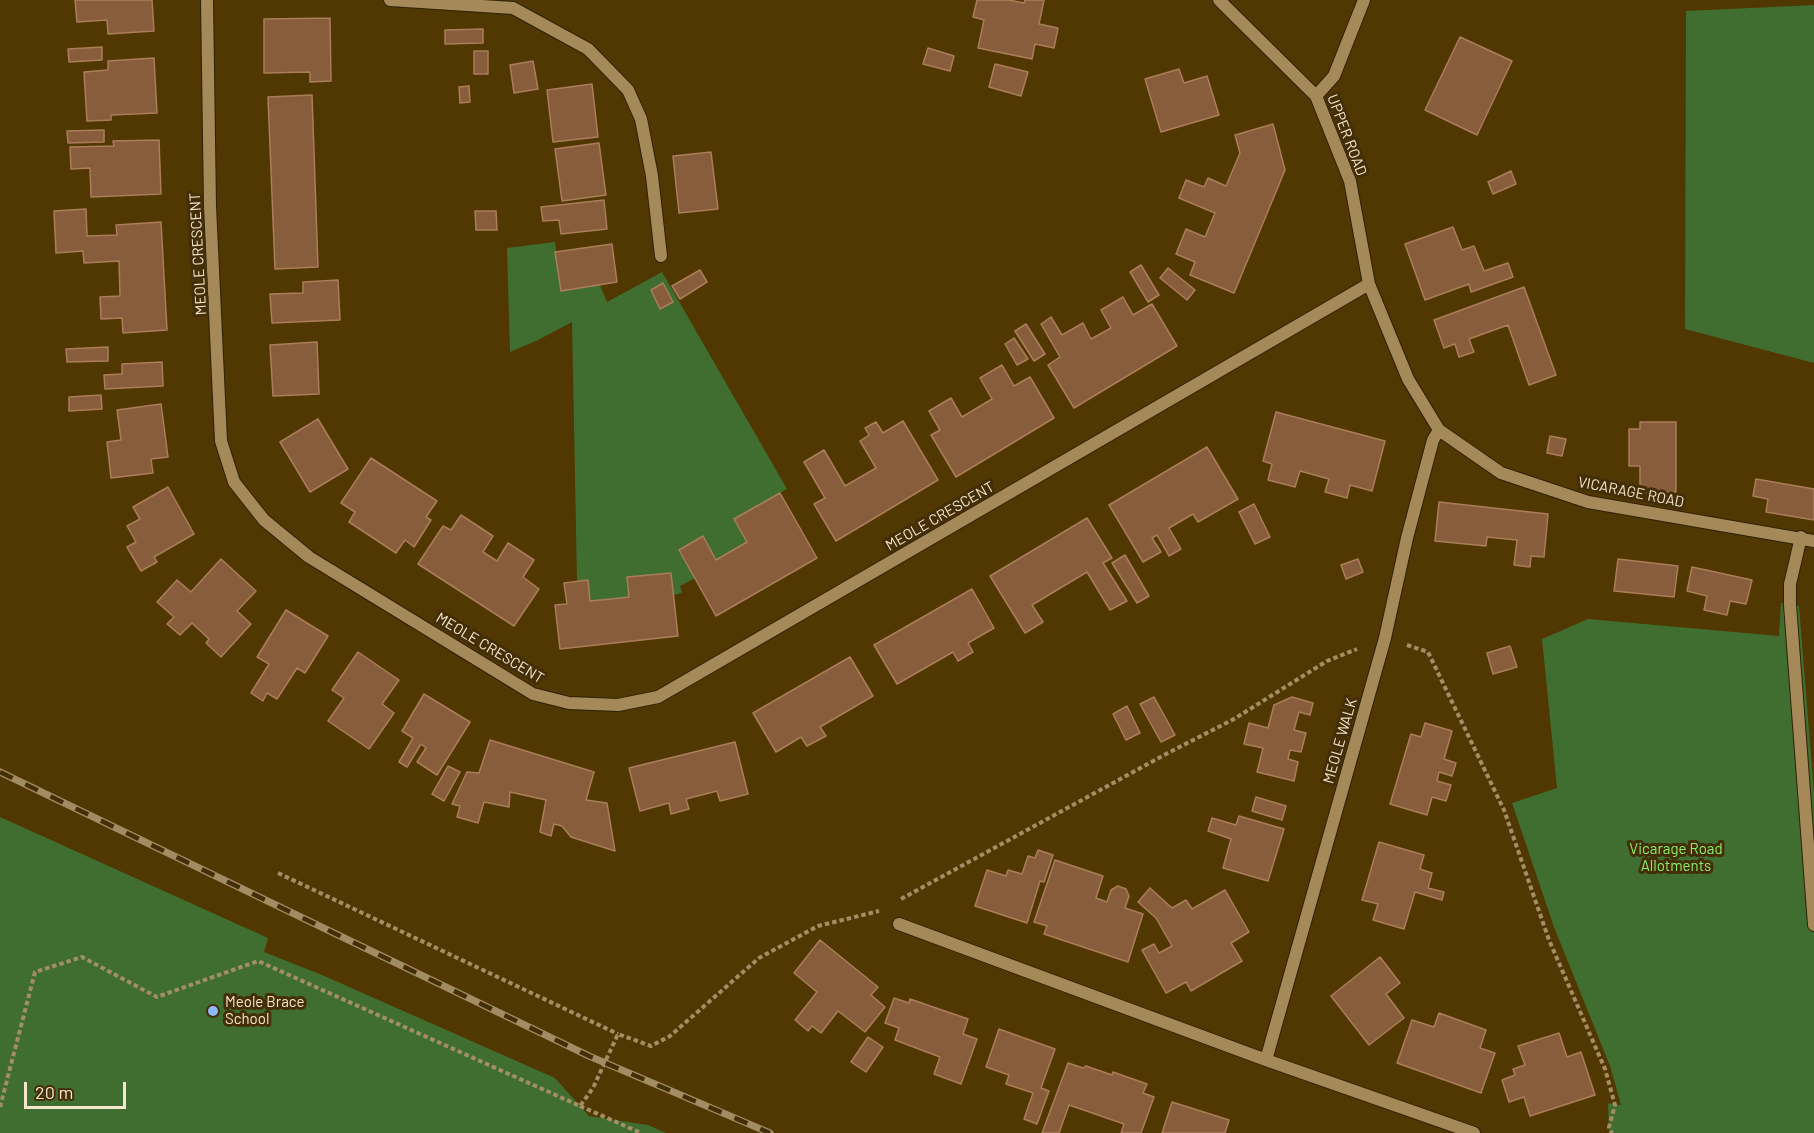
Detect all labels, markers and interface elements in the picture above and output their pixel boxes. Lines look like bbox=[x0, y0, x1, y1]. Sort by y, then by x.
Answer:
street label: UPPER ROAD bbox=[1323, 92, 1371, 178]
street label: MEOLE CRESCENT bbox=[186, 192, 210, 316]
street label: VICARAGE ROAD bbox=[1576, 473, 1686, 511]
street label: MEOLE CRESCENT bbox=[882, 478, 998, 554]
street label: MEOLE CRESCENT bbox=[433, 609, 547, 687]
street label: MEOLE WALK bbox=[1319, 696, 1361, 786]
park label: Vicarage Road Allotments bbox=[1629, 840, 1723, 875]
place label: Meole Brace School bbox=[225, 993, 305, 1028]
marker: Meole Brace School bbox=[206, 1004, 220, 1018]
scale bar bbox=[27, 1070, 129, 1108]
text: 20 m bbox=[35, 1081, 73, 1103]

